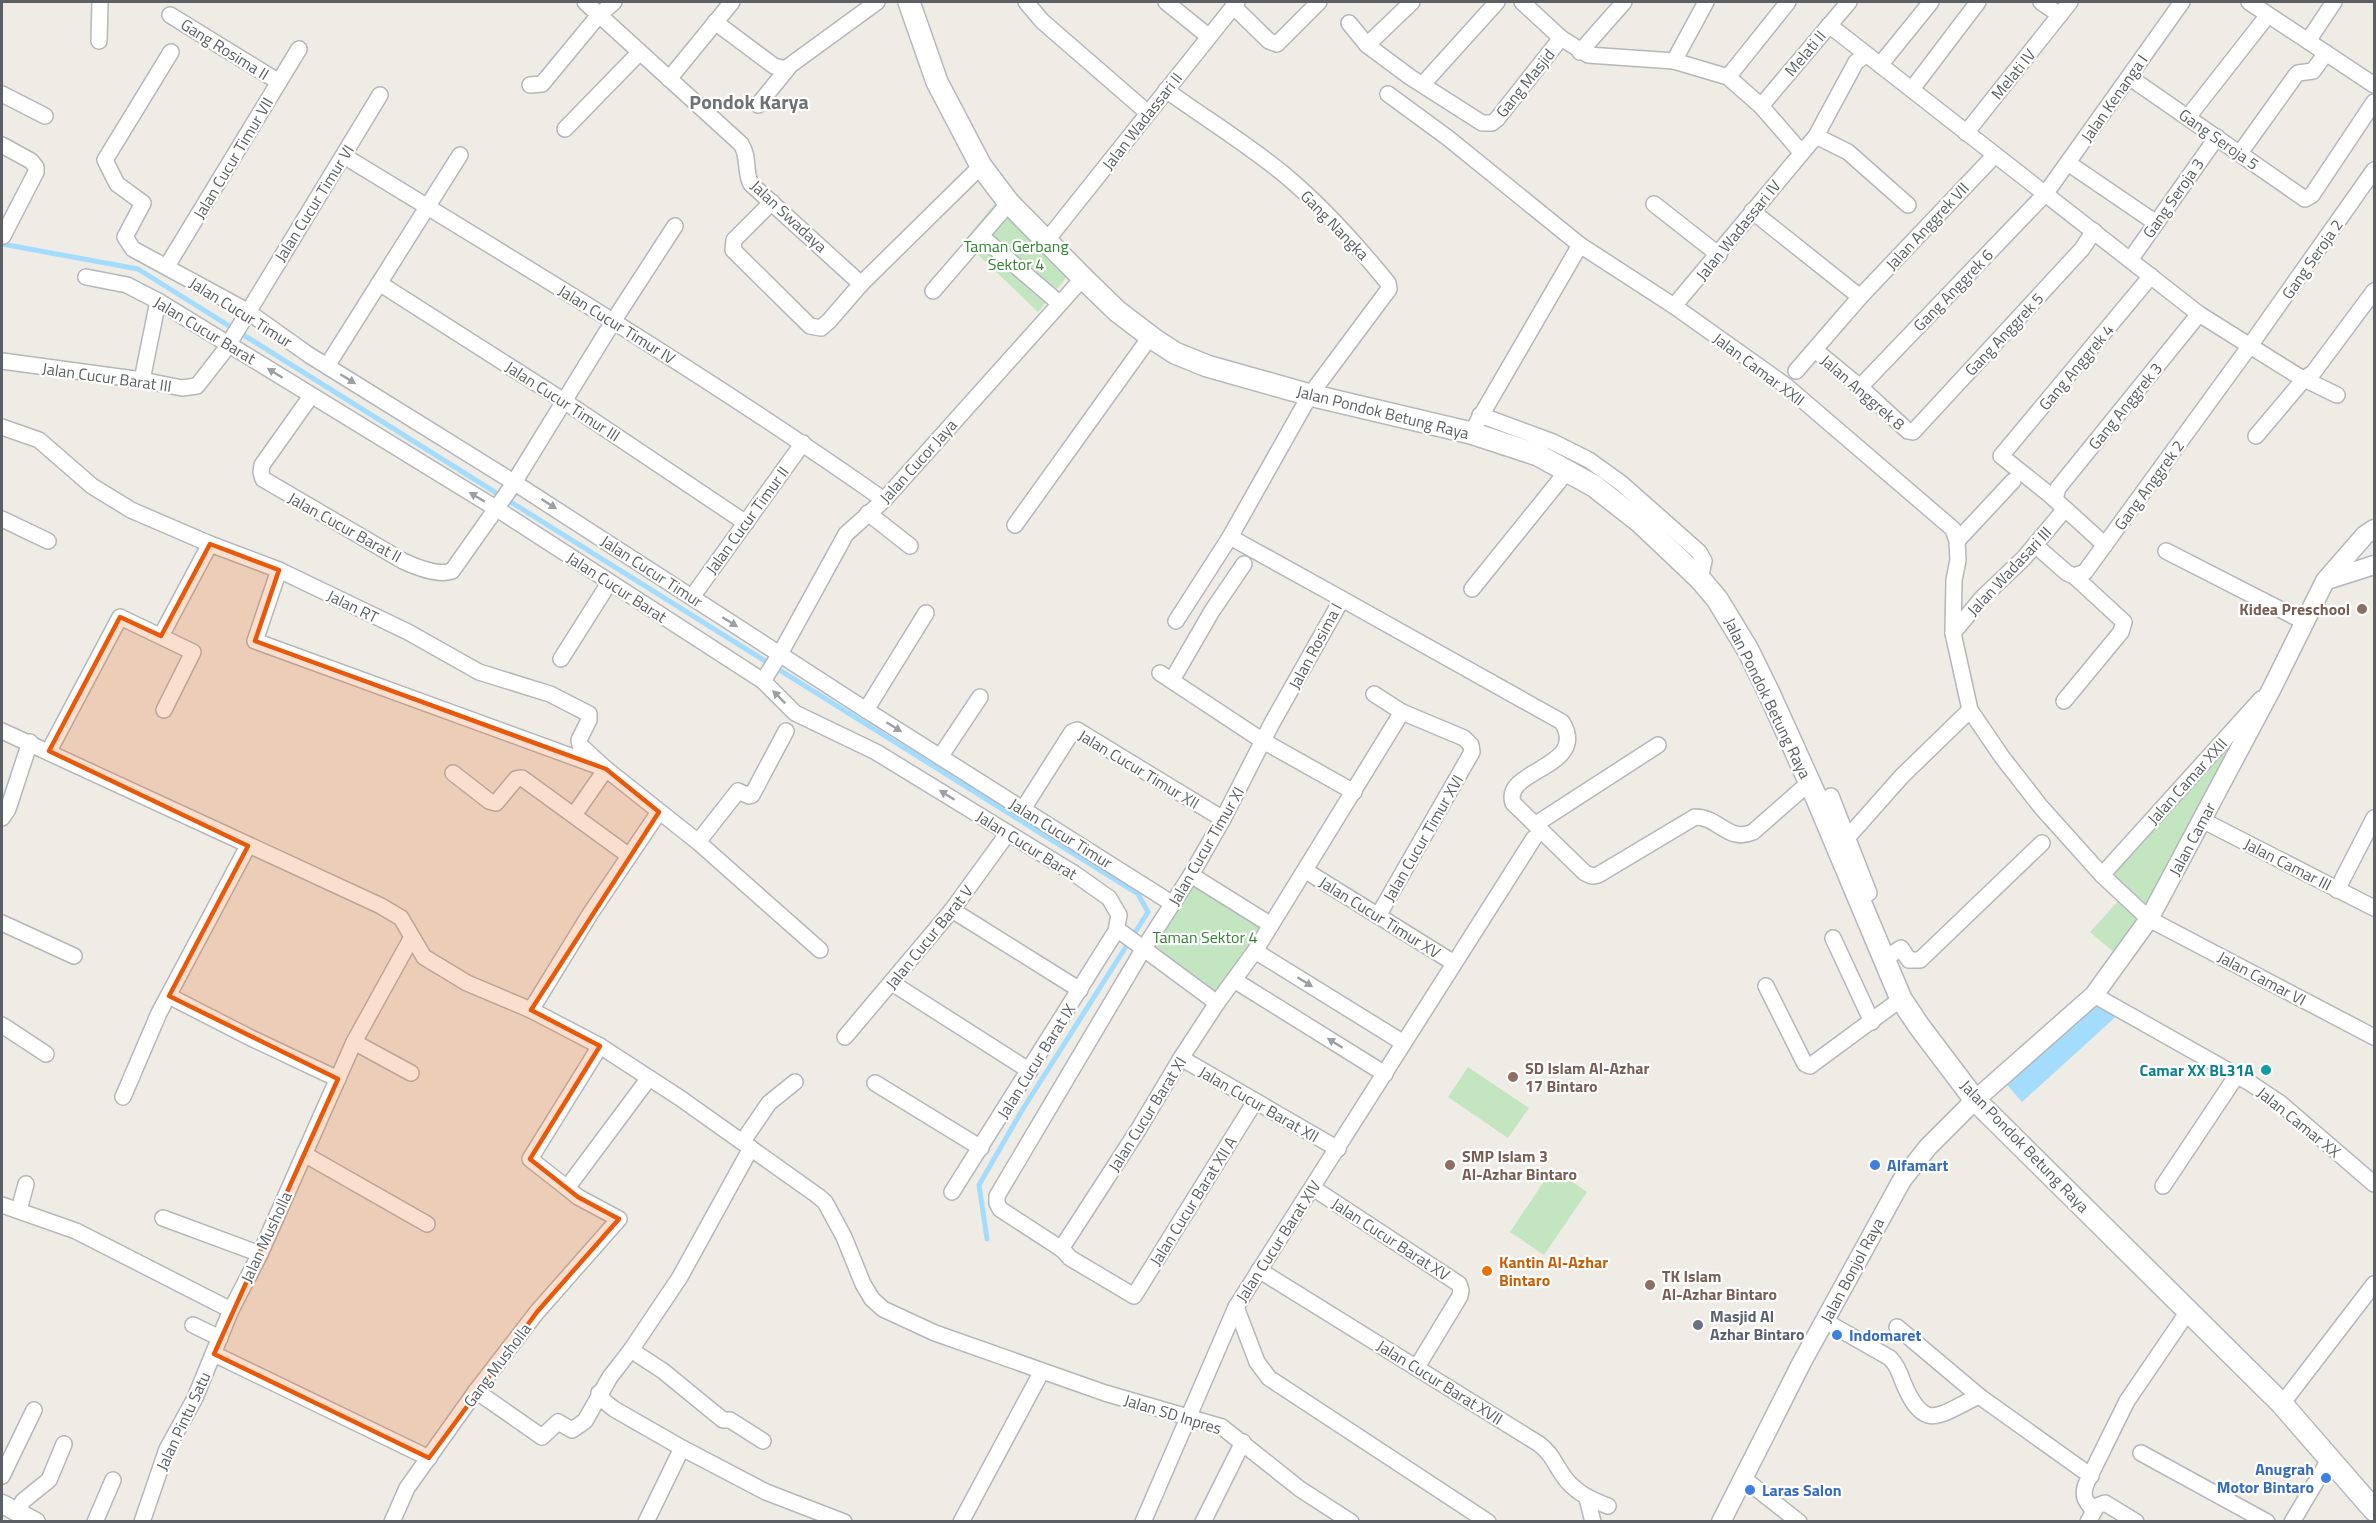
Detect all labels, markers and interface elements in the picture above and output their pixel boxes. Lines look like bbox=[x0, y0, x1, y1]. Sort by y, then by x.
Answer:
street label: Gang Rosima II bbox=[176, 12, 274, 86]
street label: Melati II bbox=[1779, 25, 1831, 81]
street label: Gang Masjid bbox=[1490, 43, 1560, 123]
street label: Melati IV bbox=[1985, 44, 2041, 104]
street label: Jalan Kenanga I bbox=[2075, 49, 2153, 147]
street label: Jalan Wadassari II bbox=[1096, 67, 1188, 175]
district label: Pondok Karya bbox=[689, 86, 809, 117]
street label: Jalan Cucur Timur VII bbox=[187, 93, 279, 223]
street label: Gang Seroja 5 bbox=[2174, 103, 2264, 175]
street label: Jalan Cucur Timur VI bbox=[268, 140, 360, 266]
street label: Gang Seroja 3 bbox=[2137, 153, 2209, 243]
street label: Jalan Swadaya bbox=[745, 174, 833, 258]
street label: Jalan Wadassari IV bbox=[1690, 174, 1786, 286]
street label: Jalan Anggrek VII bbox=[1880, 177, 1974, 275]
street label: Gang Nangka bbox=[1295, 184, 1375, 266]
street label: Gang Seroja 2 bbox=[2276, 214, 2348, 304]
park label: Taman Gerbang Sektor 4 bbox=[963, 234, 1069, 276]
street label: Gang Anggrek 6 bbox=[1907, 243, 1999, 337]
street label: Jalan Cucur Timur bbox=[185, 271, 298, 354]
street label: Jalan Cucur Timur IV bbox=[554, 278, 680, 370]
street label: Gang Anggrek 5 bbox=[1959, 287, 2049, 381]
street label: Jalan Cucur Barat bbox=[150, 290, 261, 370]
street label: Gang Anggrek 4 bbox=[2033, 319, 2119, 415]
street label: Jalan Camar XXII bbox=[1708, 327, 1810, 411]
street label: Jalan Anggrek 8 bbox=[1816, 349, 1910, 435]
street label: Jalan Cucur Timur III bbox=[501, 355, 625, 447]
street label: Jalan Cucur Barat III bbox=[41, 356, 173, 398]
street label: Gang Anggrek 3 bbox=[2082, 357, 2168, 455]
one-way arrow bbox=[267, 368, 283, 379]
one-way arrow bbox=[340, 373, 356, 384]
street label: Jalan Pondok Betung Raya bbox=[1294, 379, 1472, 445]
street label: Jalan Cucor Jaya bbox=[874, 414, 962, 508]
street label: Gang Anggrek 2 bbox=[2108, 435, 2190, 535]
street label: Jalan Cucur Timur II bbox=[699, 461, 795, 579]
street label: Jalan Cucur Barat II bbox=[284, 486, 406, 568]
one-way arrow bbox=[469, 491, 485, 502]
one-way arrow bbox=[541, 499, 557, 510]
street label: Jalan Wadasari III bbox=[1961, 521, 2057, 621]
street label: Jalan Cucur Timur bbox=[596, 529, 708, 613]
street label: Jalan Cucur Barat bbox=[562, 546, 672, 629]
street label: Jalan RT bbox=[323, 583, 383, 629]
place label: Kidea Preschool bbox=[2239, 597, 2350, 621]
street label: Jalan Rosima I bbox=[1282, 599, 1348, 693]
marker: Kidea Preschool bbox=[2355, 602, 2369, 616]
street label: Jalan Pondok Betung Raya bbox=[1718, 613, 1818, 783]
one-way arrow bbox=[722, 616, 738, 627]
one-way arrow bbox=[773, 691, 787, 705]
one-way arrow bbox=[886, 722, 902, 733]
street label: Jalan Cucur Timur XII bbox=[1074, 723, 1204, 815]
street label: Jalan Camar XXII bbox=[2141, 732, 2233, 830]
street label: Jalan Cucur Timur XVI bbox=[1377, 770, 1469, 906]
street label: Jalan Cucur Timur XI bbox=[1162, 782, 1250, 910]
one-way arrow bbox=[939, 790, 955, 801]
street label: Jalan Cucur Timur bbox=[1005, 792, 1118, 875]
street label: Jalan Camar bbox=[2163, 798, 2222, 880]
street label: Jalan Cucur Barat bbox=[972, 804, 1082, 886]
street label: Jalan Camar III bbox=[2240, 832, 2336, 896]
street label: Jalan Cucur Timur XV bbox=[1315, 870, 1445, 964]
street label: Jalan Cucur Barat V bbox=[879, 880, 979, 994]
park label: Taman Sektor 4 bbox=[1152, 925, 1258, 949]
street label: Jalan Camar VI bbox=[2214, 945, 2310, 1011]
one-way arrow bbox=[1297, 976, 1313, 987]
street label: Jalan Cucur Barat IX bbox=[991, 999, 1081, 1123]
one-way arrow bbox=[1327, 1038, 1343, 1049]
street label: Jalan Cucur Barat XI bbox=[1102, 1052, 1192, 1176]
place label: SD Islam Al-Azhar 17 Bintaro bbox=[1525, 1056, 1649, 1098]
place label: Camar XX BL31A bbox=[2139, 1058, 2254, 1082]
street label: Jalan Cucur Barat XII bbox=[1194, 1060, 1324, 1148]
marker: Camar XX BL31A bbox=[2259, 1063, 2273, 1077]
marker: SD Islam Al-Azhar 17 Bintaro bbox=[1506, 1070, 1520, 1084]
street label: Jalan Pondok Betung Raya bbox=[1955, 1074, 2095, 1218]
street label: Jalan Camar XX bbox=[2252, 1081, 2346, 1163]
street label: Jalan Cucur Barat XII A bbox=[1143, 1131, 1243, 1270]
place label: SMP Islam 3 Al-Azhar Bintaro bbox=[1462, 1144, 1577, 1186]
place label: Alfamart bbox=[1887, 1153, 1948, 1177]
marker: SMP Islam 3 Al-Azhar Bintaro bbox=[1443, 1158, 1457, 1172]
marker: Alfamart bbox=[1868, 1158, 1882, 1172]
street label: Jalan Cucur Barat XIV bbox=[1230, 1175, 1326, 1307]
street label: Jalan Musholla bbox=[234, 1187, 298, 1287]
street label: Jalan Cucur Barat XV bbox=[1327, 1192, 1455, 1286]
street label: Jalan Bonjol Raya bbox=[1814, 1213, 1890, 1327]
place label: Kantin Al-Azhar Bintaro bbox=[1499, 1250, 1608, 1292]
marker: Kantin Al-Azhar Bintaro bbox=[1480, 1264, 1494, 1278]
place label: TK Islam Al-Azhar Bintaro bbox=[1662, 1264, 1777, 1306]
marker: TK Islam Al-Azhar Bintaro bbox=[1643, 1278, 1657, 1292]
place label: Masjid Al Azhar Bintaro bbox=[1710, 1304, 1805, 1346]
street label: Gang Musholla bbox=[457, 1318, 537, 1412]
marker: Masjid Al Azhar Bintaro bbox=[1691, 1318, 1705, 1332]
place label: Indomaret bbox=[1849, 1323, 1921, 1347]
marker: Indomaret bbox=[1830, 1328, 1844, 1342]
street label: Jalan Cucur Barat XVII bbox=[1372, 1333, 1508, 1431]
street label: Jalan Pintu Satu bbox=[150, 1368, 216, 1474]
street label: Jalan SD Inpres bbox=[1121, 1388, 1225, 1440]
place label: Anugrah Motor Bintaro bbox=[2217, 1457, 2314, 1499]
marker: Anugrah Motor Bintaro bbox=[2319, 1471, 2333, 1485]
place label: Laras Salon bbox=[1762, 1478, 1842, 1502]
marker: Laras Salon bbox=[1743, 1483, 1757, 1497]

